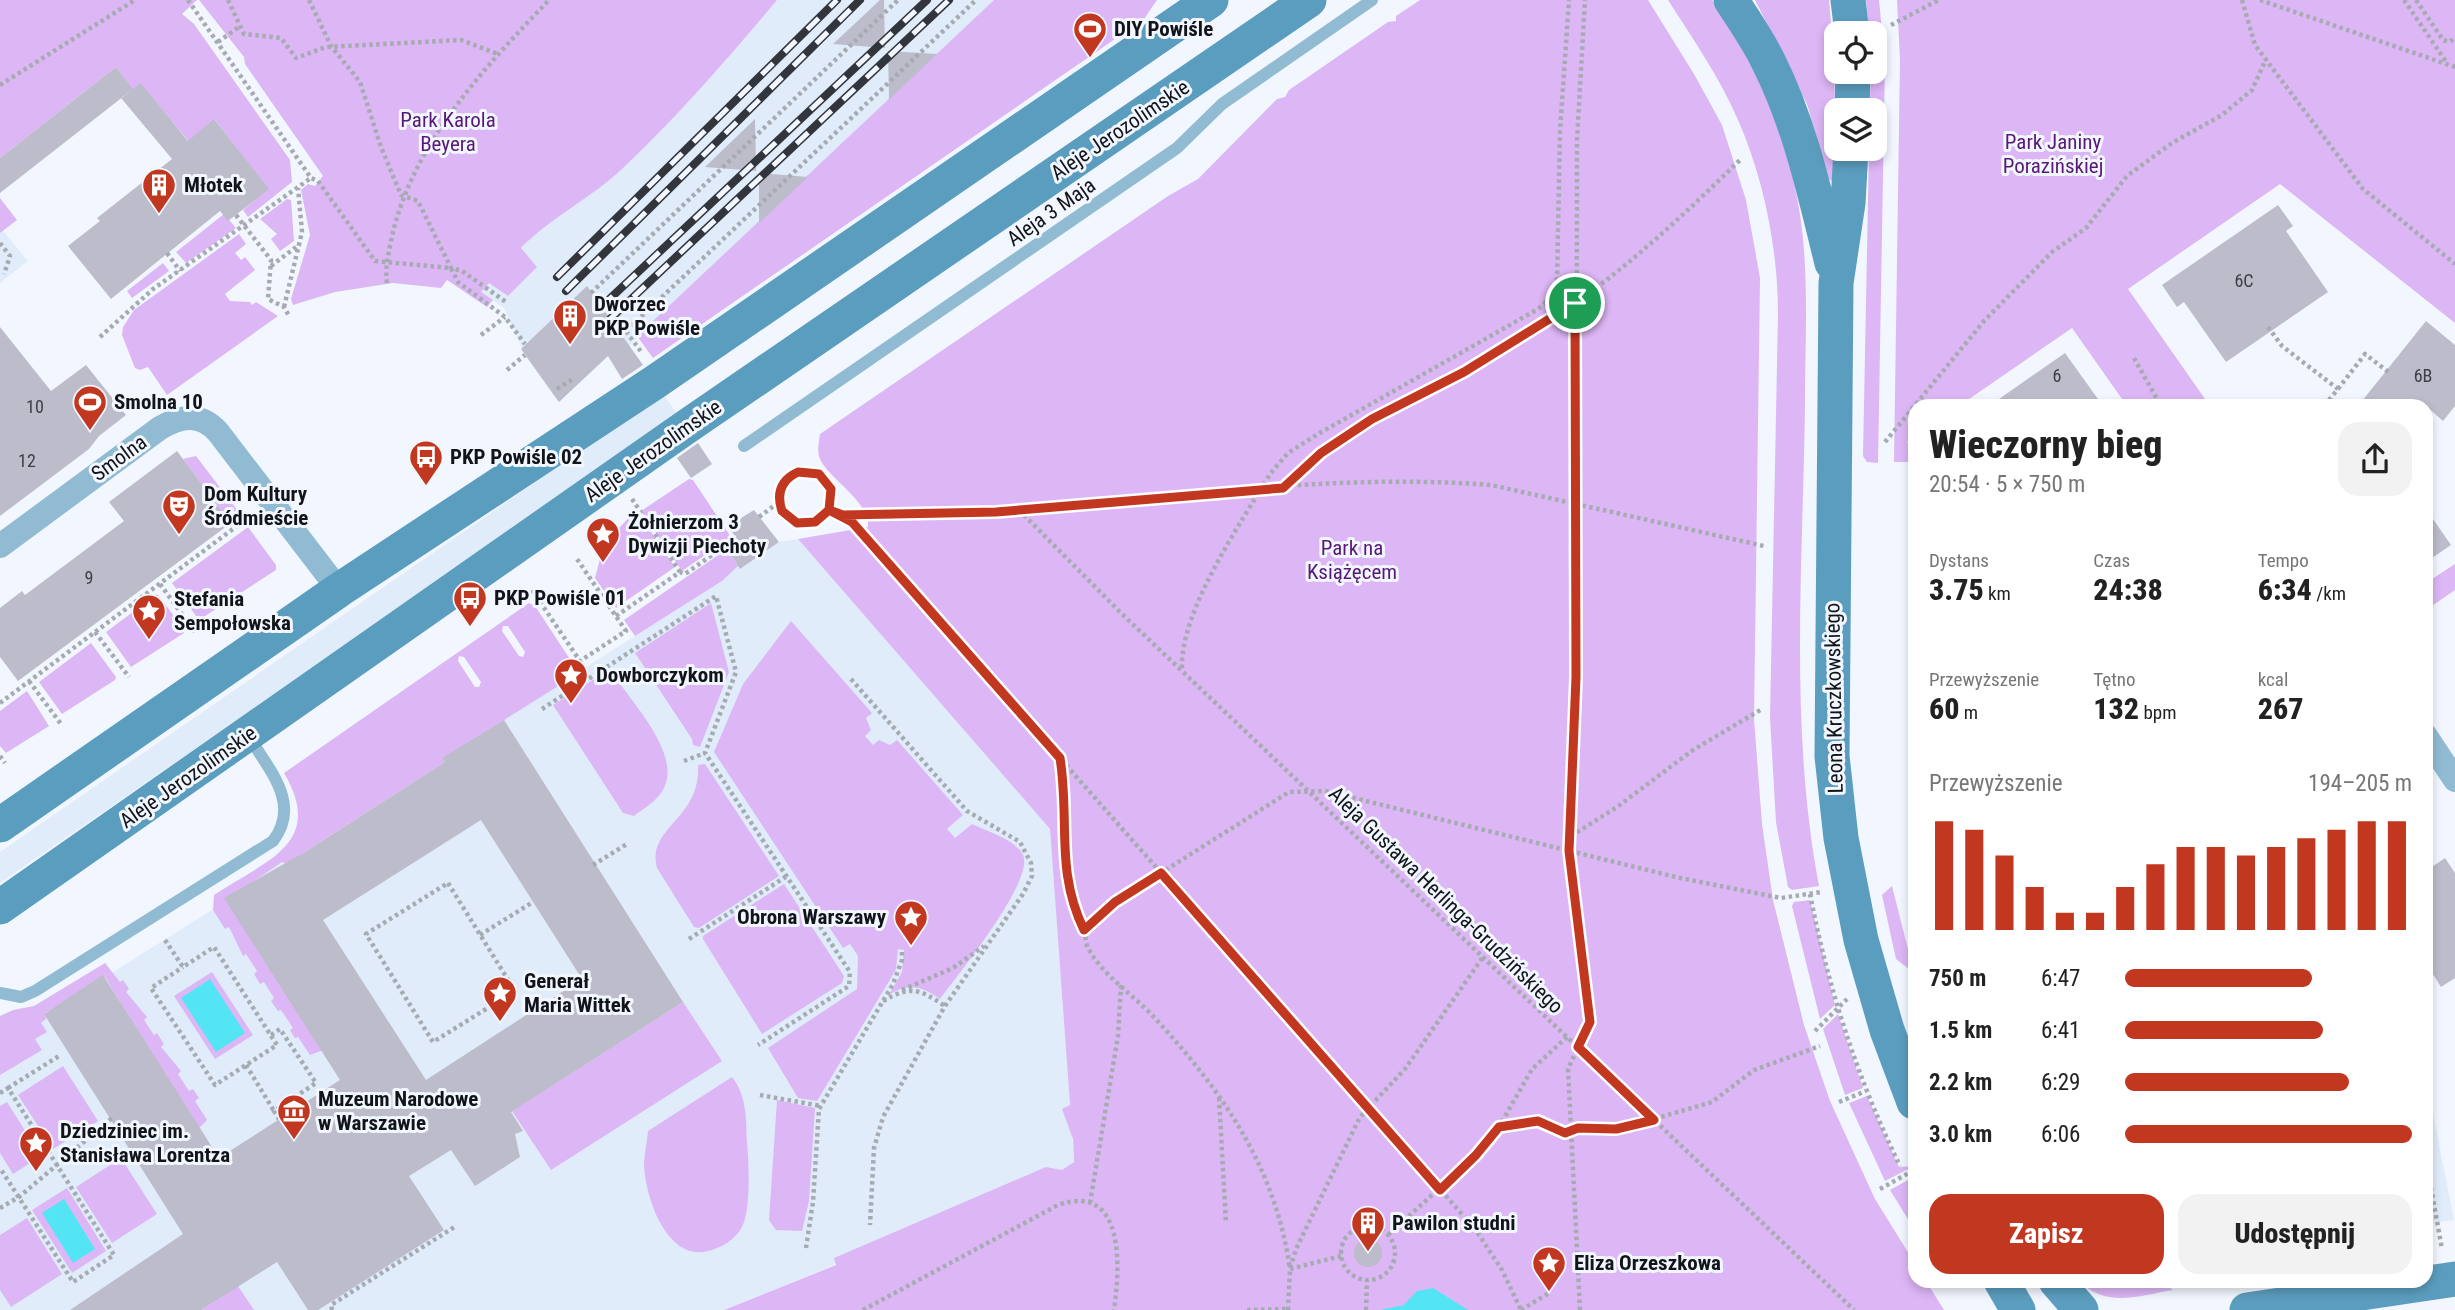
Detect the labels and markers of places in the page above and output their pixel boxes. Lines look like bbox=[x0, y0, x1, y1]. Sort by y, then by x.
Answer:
sports icon: DIY Powiśle bbox=[1071, 10, 1109, 59]
place label: DIY Powiśle bbox=[1114, 17, 1213, 41]
building icon: Młotek bbox=[140, 166, 178, 215]
place label: Młotek bbox=[184, 173, 244, 197]
pin bbox=[1545, 273, 1605, 333]
place label: Dworzec PKP Powiśle bbox=[594, 292, 700, 340]
building icon: Dworzec PKP Powiśle bbox=[551, 297, 589, 346]
sports icon: Smolna 10 bbox=[71, 383, 109, 432]
place label: Smolna 10 bbox=[114, 390, 203, 414]
bus stop icon: PKP Powiśle 02 bbox=[407, 438, 445, 487]
place label: PKP Powiśle 02 bbox=[450, 445, 582, 469]
place label: Dom Kultury Śródmieście bbox=[204, 482, 308, 530]
theatre icon: Dom Kultury Śródmieście bbox=[160, 487, 198, 536]
place label: Żołnierzom 3 Dywizji Piechoty bbox=[628, 510, 767, 558]
place icon: Żołnierzom 3 Dywizji Piechoty bbox=[584, 515, 622, 564]
bus stop icon: PKP Powiśle 01 bbox=[451, 579, 489, 628]
place label: PKP Powiśle 01 bbox=[494, 586, 626, 610]
place label: Stefania Sempołowska bbox=[174, 587, 291, 635]
place icon: Stefania Sempołowska bbox=[130, 592, 168, 641]
place icon: Dowborczykom bbox=[552, 656, 590, 705]
place label: Dowborczykom bbox=[596, 663, 724, 687]
place icon: Obrona Warszawy bbox=[892, 898, 930, 947]
place label: Obrona Warszawy bbox=[737, 905, 887, 929]
place label: Generał Maria Wittek bbox=[524, 969, 632, 1017]
place icon: Generał Maria Wittek bbox=[481, 974, 519, 1023]
place label: Muzeum Narodowe w Warszawie bbox=[318, 1087, 478, 1135]
museum icon: Muzeum Narodowe w Warszawie bbox=[275, 1092, 313, 1141]
place label: Dziedziniec im. Stanisława Lorentza bbox=[60, 1119, 230, 1167]
place icon: Dziedziniec im. Stanisława Lorentza bbox=[17, 1124, 55, 1173]
building icon: Pawilon studni bbox=[1349, 1204, 1387, 1253]
place label: Pawilon studni bbox=[1392, 1211, 1516, 1235]
place icon: Eliza Orzeszkowa bbox=[1530, 1244, 1568, 1293]
place label: Eliza Orzeszkowa bbox=[1574, 1251, 1721, 1275]

